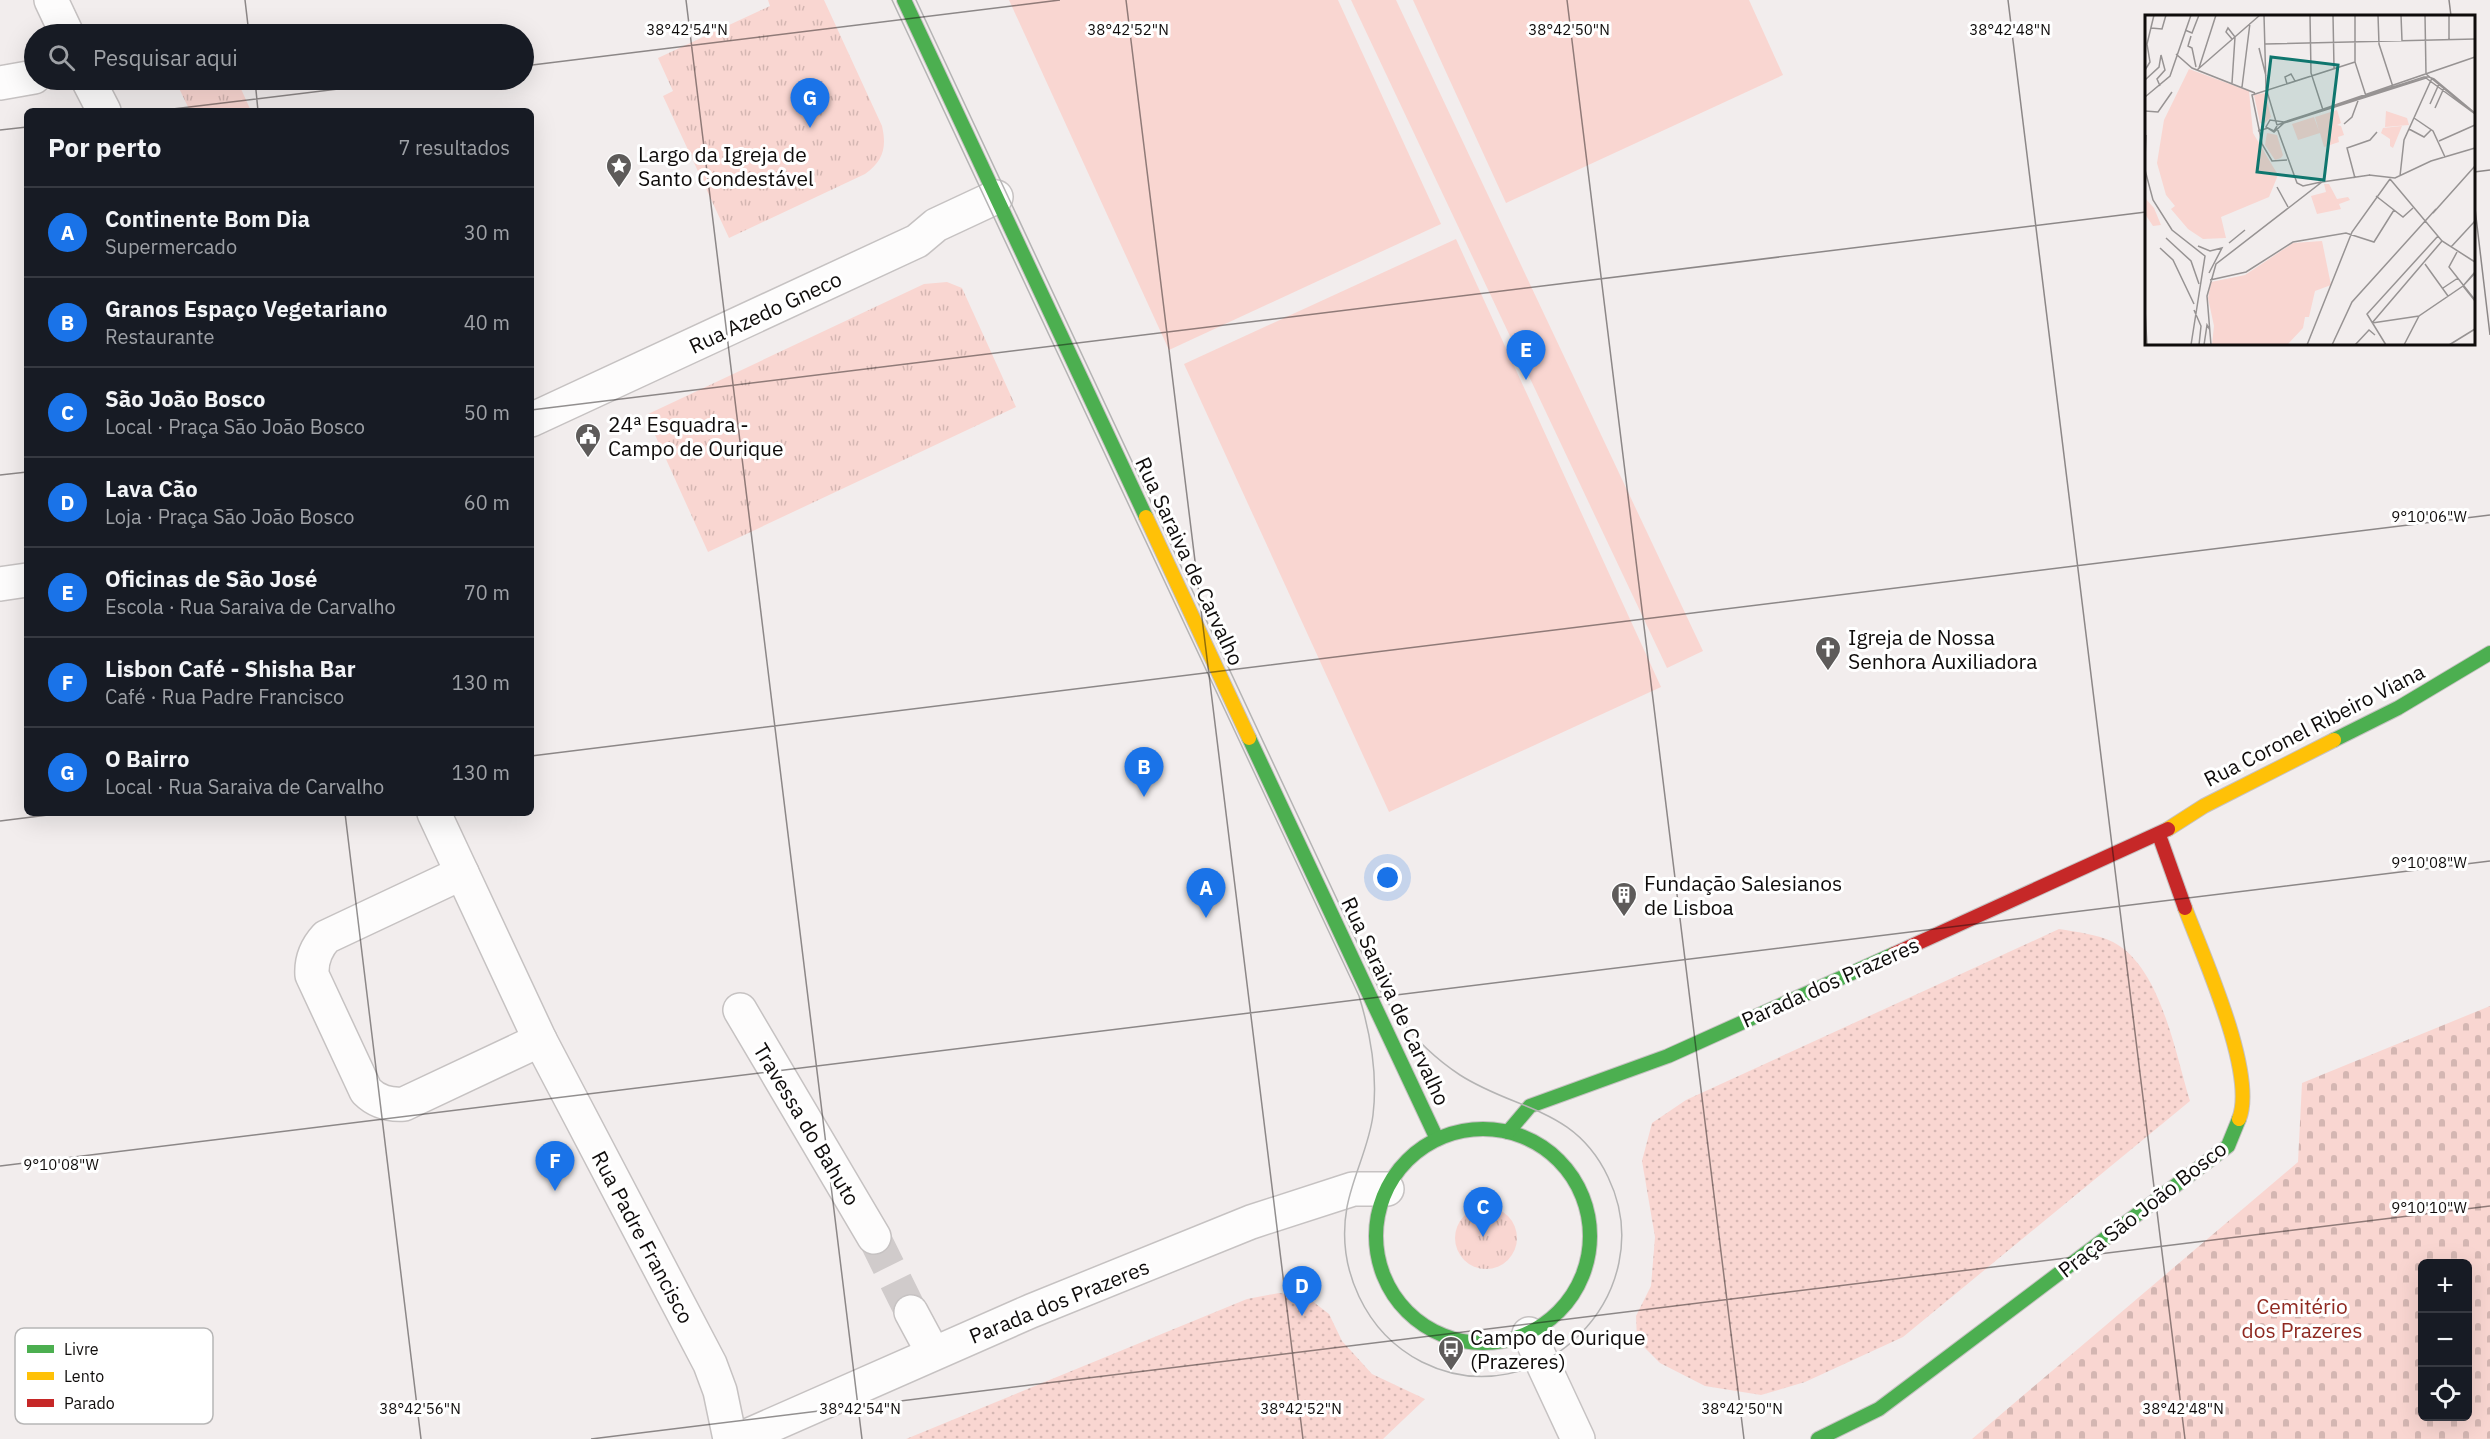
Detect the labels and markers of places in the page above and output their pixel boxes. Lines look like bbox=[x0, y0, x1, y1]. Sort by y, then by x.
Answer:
pin: G bbox=[790, 78, 830, 128]
place label: Largo da Igreja de Santo Condestável bbox=[638, 140, 814, 192]
place icon: Largo da Igreja de Santo Condestável bbox=[604, 151, 634, 189]
pin: E bbox=[1506, 330, 1546, 380]
place label: 24ª Esquadra - Campo de Ourique bbox=[608, 410, 784, 462]
public building icon: 24ª Esquadra - Campo de Ourique bbox=[573, 421, 603, 459]
place label: Igreja de Nossa Senhora Auxiliadora bbox=[1848, 623, 2037, 675]
church icon: Igreja de Nossa Senhora Auxiliadora bbox=[1813, 634, 1843, 672]
pin: B bbox=[1124, 748, 1164, 797]
pin: A bbox=[1186, 868, 1226, 918]
place label: Fundação Salesianos de Lisboa bbox=[1644, 869, 1842, 921]
building icon: Fundação Salesianos de Lisboa bbox=[1609, 880, 1639, 918]
pin: F bbox=[536, 1142, 574, 1191]
pin: C bbox=[1464, 1188, 1502, 1237]
pin: D bbox=[1282, 1266, 1322, 1316]
place label: Campo de Ourique (Prazeres) bbox=[1470, 1323, 1646, 1375]
bus stop icon: Campo de Ourique (Prazeres) bbox=[1436, 1334, 1466, 1372]

